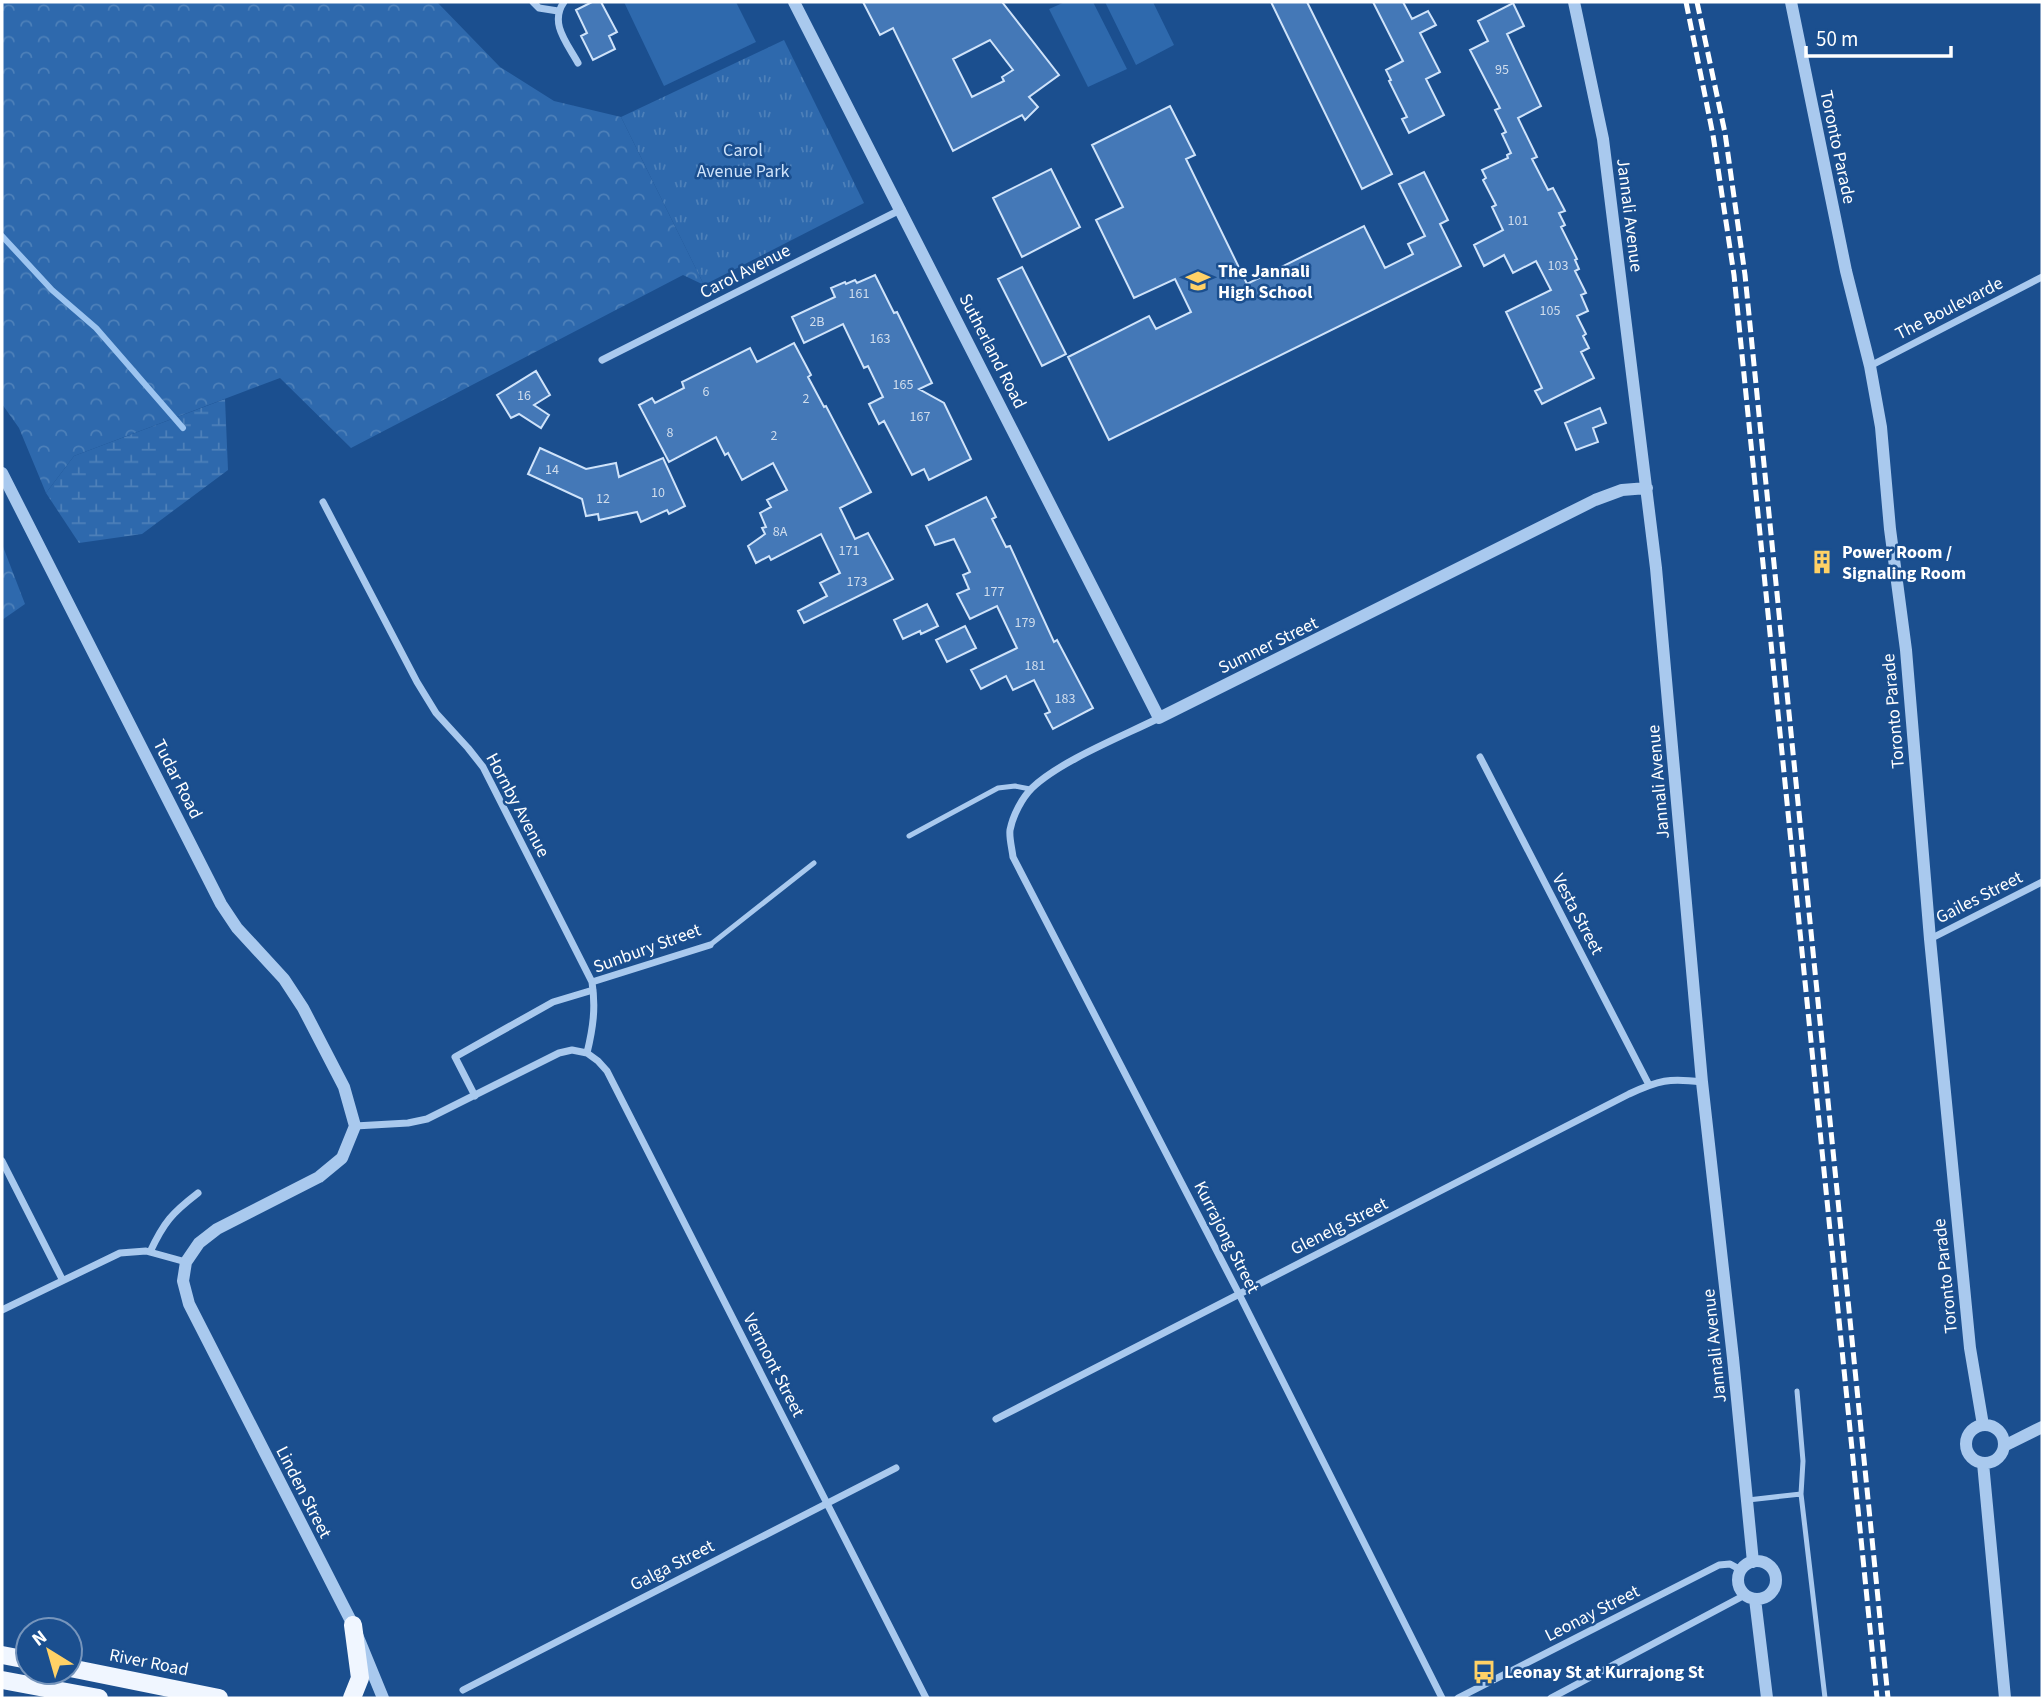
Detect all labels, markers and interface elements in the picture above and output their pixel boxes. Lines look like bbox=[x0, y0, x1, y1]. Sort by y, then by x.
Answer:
scale bar bbox=[1806, 14, 1951, 58]
text: 50 m bbox=[1816, 24, 1858, 54]
house number: 95 bbox=[1495, 60, 1509, 80]
street label: Toronto Parade bbox=[1813, 88, 1862, 206]
park label: Carol Avenue Park bbox=[697, 138, 789, 184]
street label: Jannali Avenue bbox=[1610, 157, 1649, 273]
house number: 101 bbox=[1508, 211, 1528, 231]
street label: Carol Avenue bbox=[696, 238, 795, 305]
house number: 103 bbox=[1548, 256, 1568, 276]
place label: The Jannali High School bbox=[1218, 259, 1312, 305]
school or university icon: The Jannali High School bbox=[1184, 267, 1212, 295]
street label: The Boulevarde bbox=[1891, 271, 2007, 346]
house number: 161 bbox=[849, 284, 869, 304]
street label: Sutherland Road bbox=[953, 289, 1032, 413]
house number: 105 bbox=[1540, 301, 1560, 321]
house number: 2B bbox=[809, 312, 825, 332]
house number: 163 bbox=[870, 329, 890, 349]
house number: 165 bbox=[893, 375, 913, 395]
house number: 6 bbox=[703, 382, 710, 402]
house number: 16 bbox=[517, 386, 531, 406]
house number: 2 bbox=[803, 389, 810, 409]
house number: 167 bbox=[910, 407, 930, 427]
house number: 8 bbox=[667, 423, 674, 443]
house number: 2 bbox=[771, 426, 778, 446]
house number: 14 bbox=[545, 460, 559, 480]
house number: 10 bbox=[651, 483, 665, 503]
house number: 12 bbox=[596, 489, 610, 509]
house number: 8A bbox=[773, 522, 788, 542]
place label: Power Room / Signaling Room bbox=[1842, 540, 1966, 586]
house number: 171 bbox=[839, 541, 859, 561]
building icon: Power Room / Signaling Room bbox=[1808, 548, 1836, 576]
house number: 173 bbox=[847, 572, 867, 592]
house number: 177 bbox=[984, 582, 1004, 602]
street label: Sumner Street bbox=[1214, 611, 1322, 680]
house number: 179 bbox=[1015, 613, 1035, 633]
street label: Toronto Parade bbox=[1876, 652, 1911, 770]
house number: 181 bbox=[1025, 656, 1045, 676]
house number: 183 bbox=[1055, 689, 1075, 709]
street label: Jannali Avenue bbox=[1641, 724, 1676, 840]
street label: Tudar Road bbox=[147, 735, 208, 823]
street label: Hornby Avenue bbox=[480, 749, 556, 862]
street label: Gailes Street bbox=[1932, 865, 2027, 930]
street label: Vesta Street bbox=[1546, 869, 1609, 959]
street label: Sunbury Street bbox=[590, 917, 704, 980]
street label: Kurrajong Street bbox=[1188, 1177, 1266, 1298]
street label: Glenelg Street bbox=[1286, 1191, 1392, 1262]
street label: Toronto Parade bbox=[1927, 1217, 1964, 1335]
street label: Jannali Avenue bbox=[1696, 1288, 1733, 1404]
street label: Vermont Street bbox=[737, 1309, 810, 1421]
street label: Linden Street bbox=[270, 1442, 338, 1543]
street label: Galga Street bbox=[626, 1534, 719, 1597]
street label: Leonay Street bbox=[1541, 1579, 1644, 1648]
north arrow bbox=[14, 1616, 84, 1686]
text: N bbox=[26, 1624, 53, 1653]
street label: River Road bbox=[107, 1643, 191, 1682]
bus stop icon: Leonay St at Kurrajong St bbox=[1470, 1658, 1498, 1686]
place label: Leonay St at Kurrajong St bbox=[1504, 1660, 1704, 1685]

